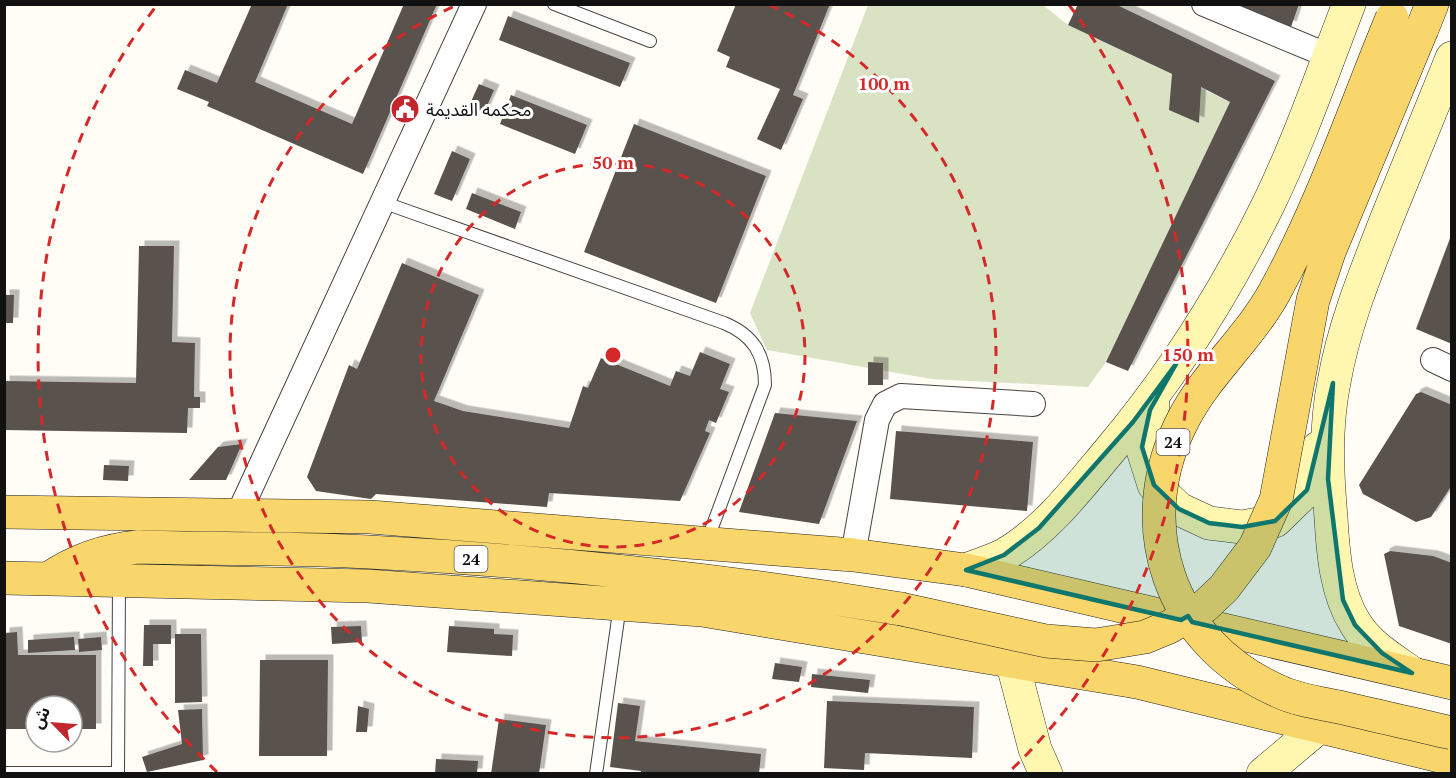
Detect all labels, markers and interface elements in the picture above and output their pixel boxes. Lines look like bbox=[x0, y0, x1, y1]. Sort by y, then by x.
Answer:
text: 100 m bbox=[858, 71, 910, 95]
public building icon: محكمه القديمة bbox=[389, 93, 421, 125]
place label: محكمه القديمة bbox=[426, 97, 532, 121]
text: 50 m bbox=[592, 150, 634, 174]
text: 150 m bbox=[1162, 342, 1214, 366]
centre of rings bbox=[603, 345, 623, 365]
road number: 24 bbox=[1156, 429, 1190, 455]
road number: 24 bbox=[454, 546, 488, 572]
north arrow bbox=[24, 694, 84, 754]
text: ش bbox=[26, 703, 55, 732]

